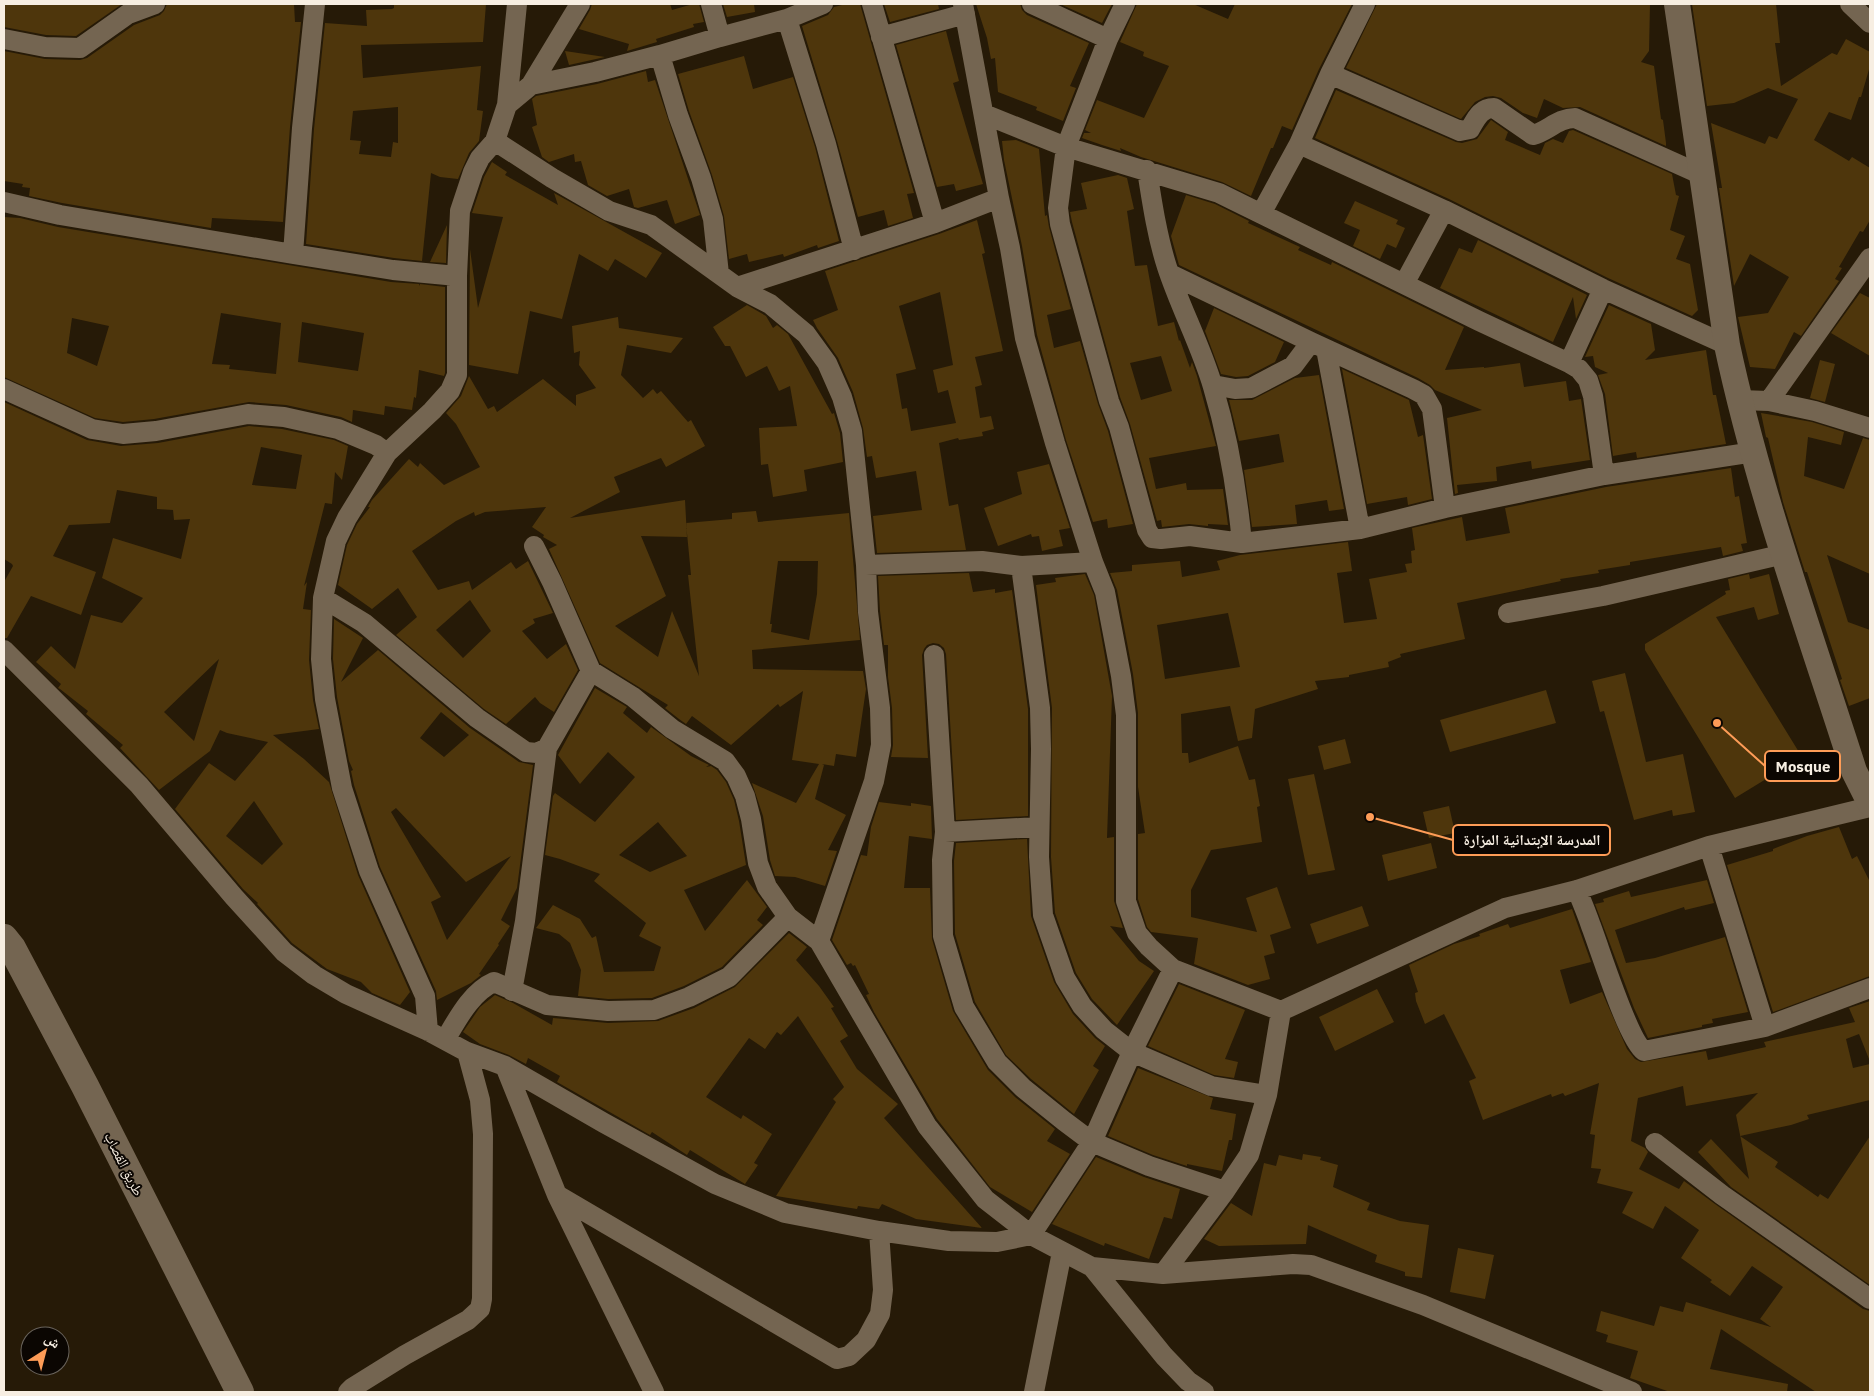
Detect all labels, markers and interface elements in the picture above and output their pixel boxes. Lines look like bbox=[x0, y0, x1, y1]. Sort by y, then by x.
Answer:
callout: Mosque bbox=[1765, 751, 1840, 781]
text: Mosque bbox=[1776, 757, 1830, 776]
callout: المدرسة الإبتدائية المزارة bbox=[1453, 825, 1610, 855]
text: المدرسة الإبتدائية المزارة bbox=[1463, 830, 1601, 849]
street label: طريق القصاب bbox=[99, 1129, 148, 1199]
north arrow bbox=[20, 1326, 70, 1376]
text: ش bbox=[41, 1329, 64, 1352]

